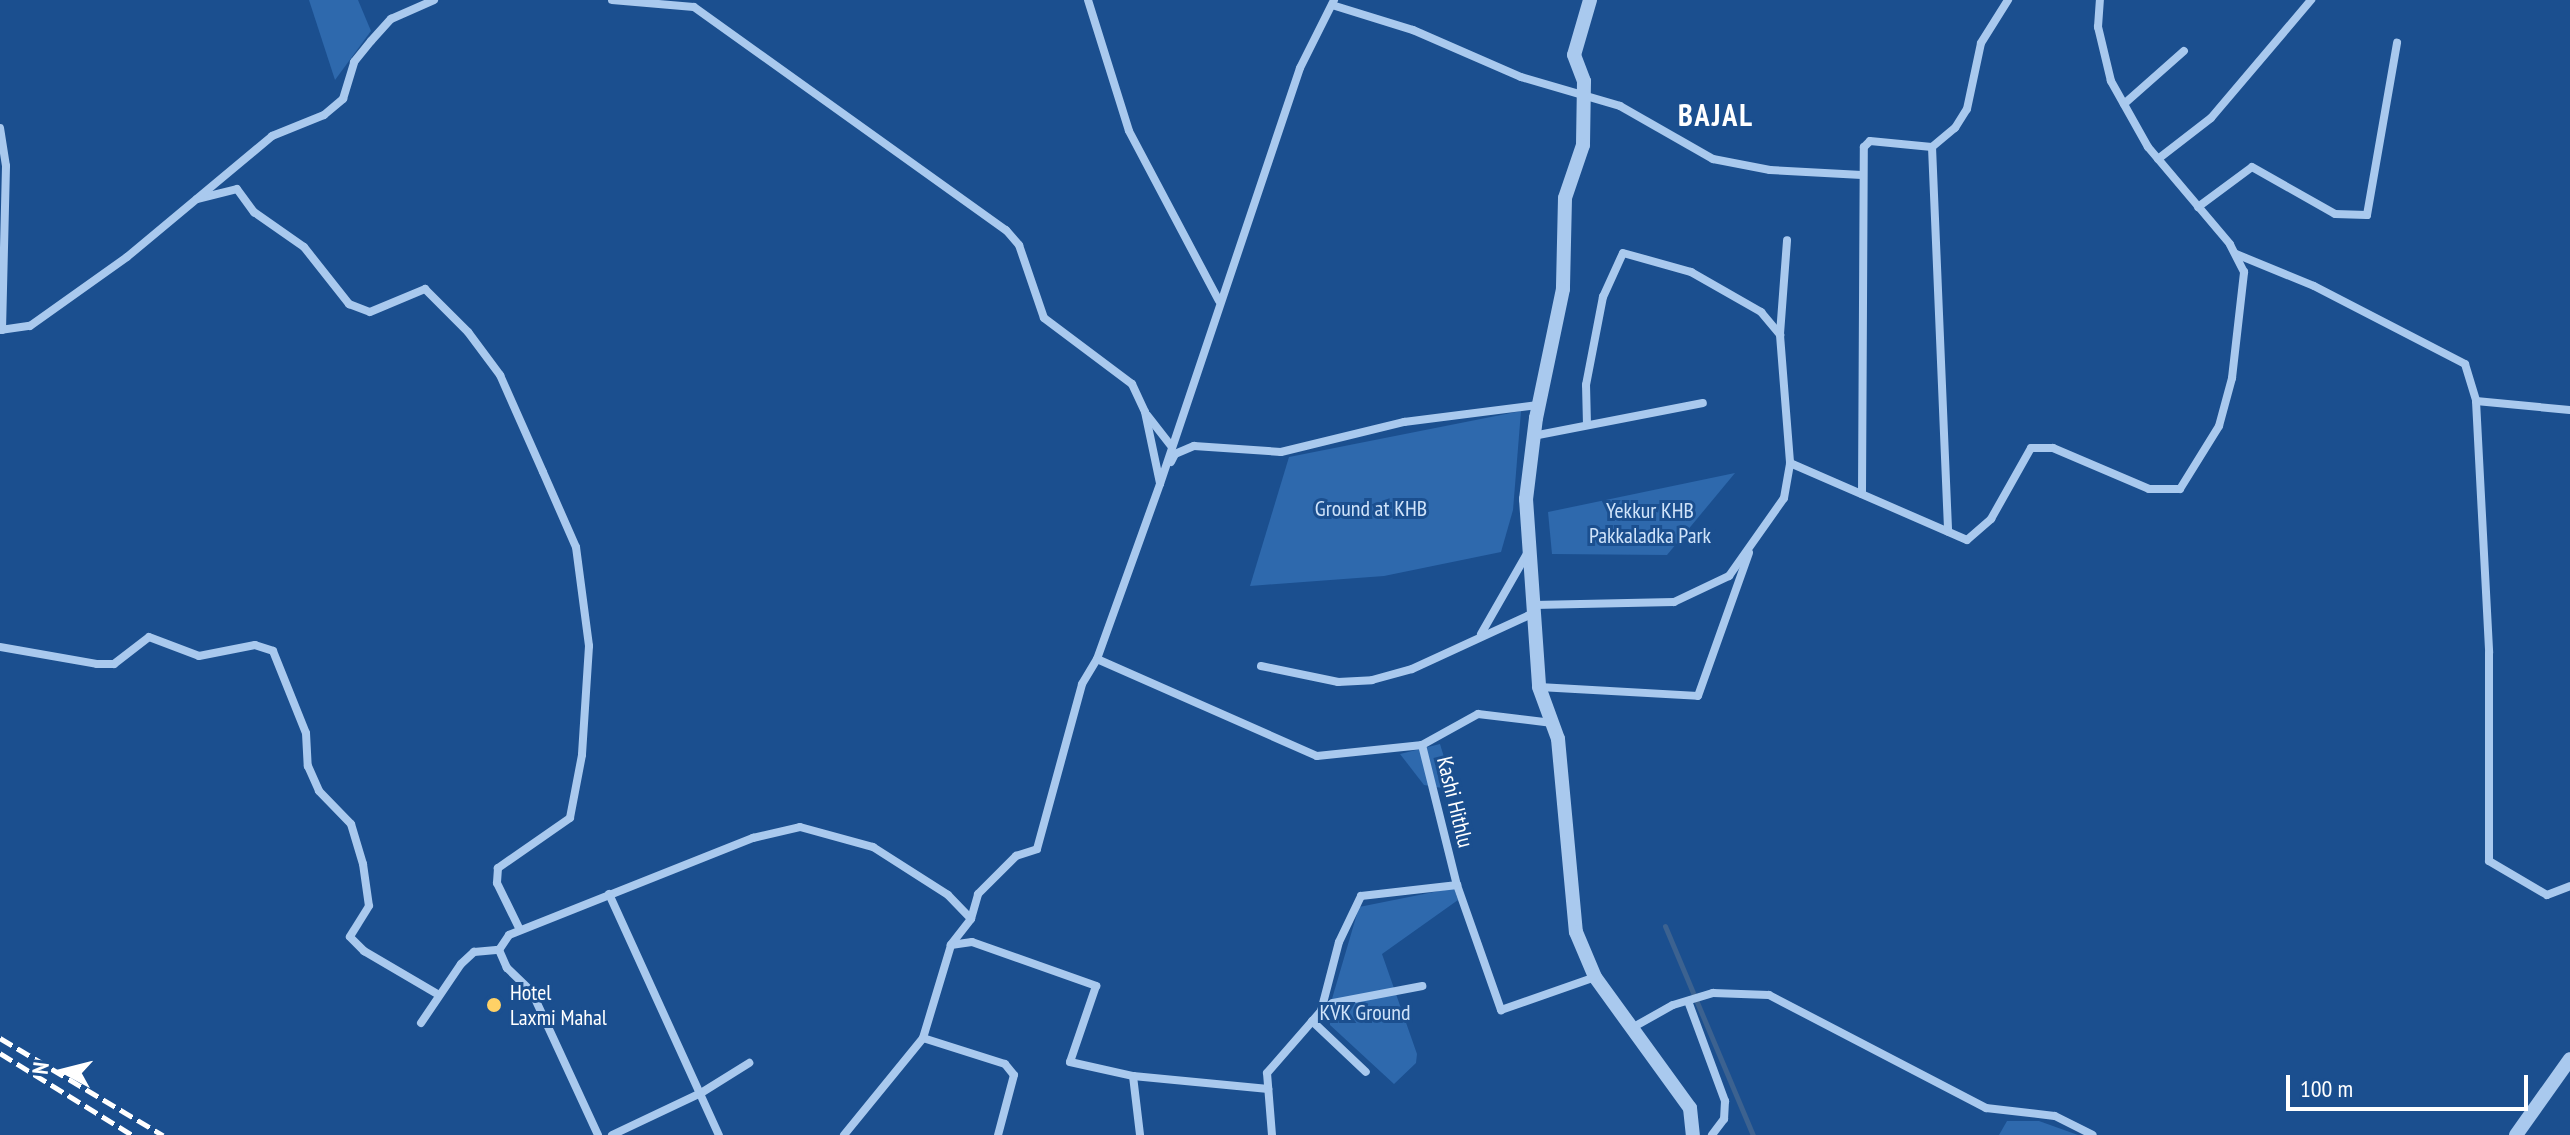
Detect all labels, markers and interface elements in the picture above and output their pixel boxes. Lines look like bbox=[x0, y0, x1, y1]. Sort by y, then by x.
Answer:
district label: BAJAL bbox=[1678, 97, 1754, 133]
park label: Ground at KHB bbox=[1315, 496, 1427, 522]
park label: Yekkur KHB Pakkaladka Park bbox=[1589, 497, 1711, 548]
street label: Kashi Hithlu bbox=[1431, 754, 1479, 850]
place label: Hotel Laxmi Mahal bbox=[510, 979, 607, 1030]
marker: Hotel Laxmi Mahal bbox=[485, 996, 503, 1014]
park label: KVK Ground bbox=[1319, 1000, 1411, 1026]
north arrow bbox=[24, 1031, 104, 1111]
scale bar bbox=[2290, 1059, 2532, 1109]
text: N bbox=[26, 1060, 55, 1076]
text: 100 m bbox=[2300, 1073, 2353, 1104]

